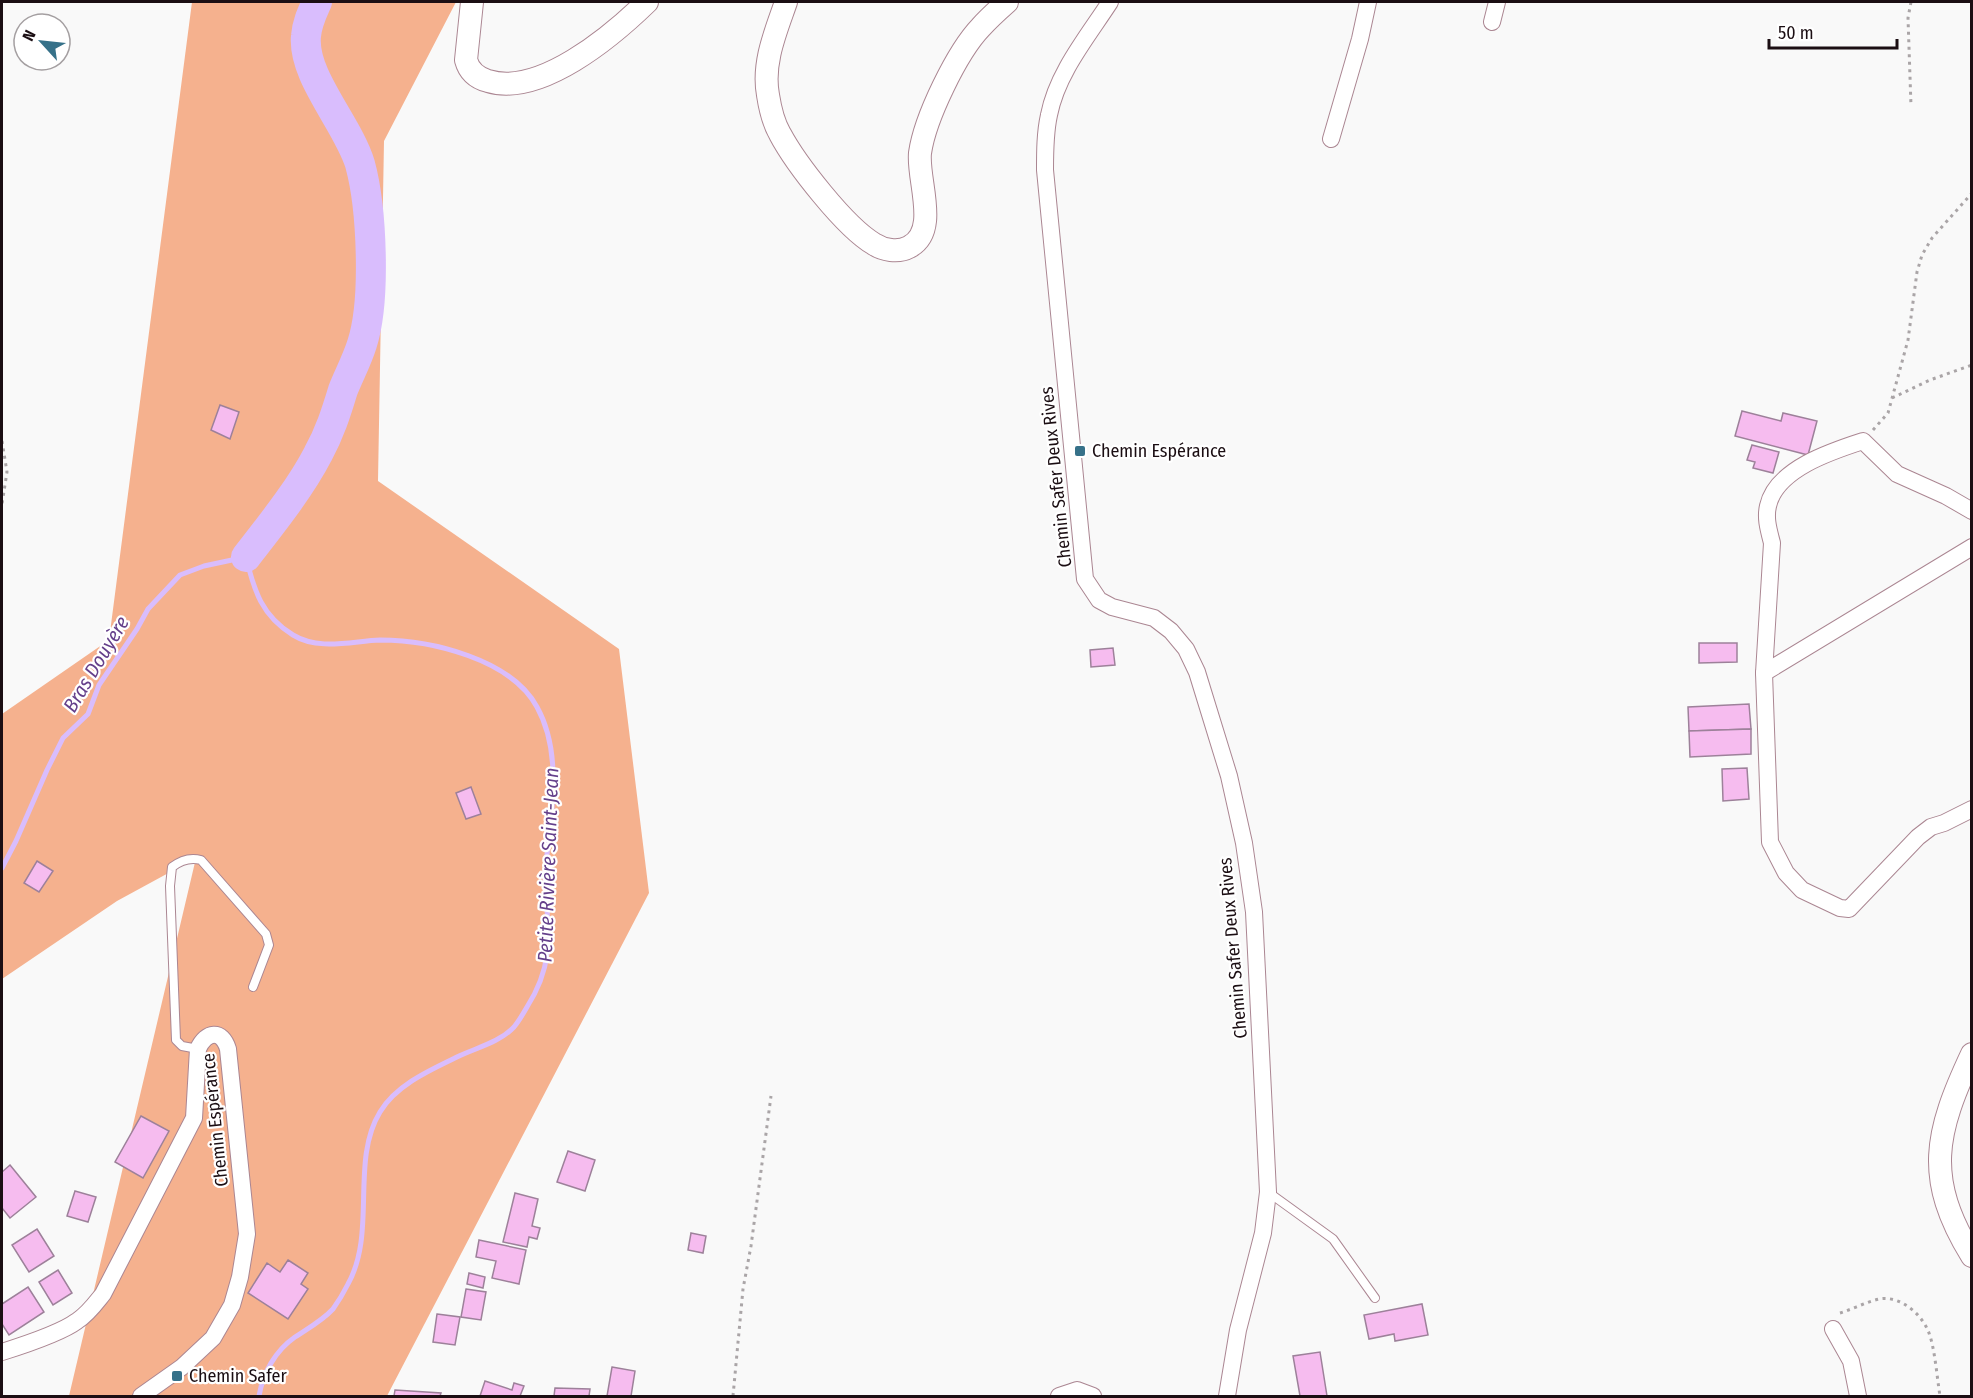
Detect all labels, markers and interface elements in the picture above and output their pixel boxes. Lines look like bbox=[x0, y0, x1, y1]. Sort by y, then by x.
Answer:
north arrow bbox=[12, 12, 72, 72]
scale bar bbox=[1769, 12, 1896, 50]
text: 50 m bbox=[1778, 22, 1814, 44]
text: N bbox=[18, 27, 40, 44]
street label: Chemin Safer Deux Rives bbox=[1036, 385, 1076, 568]
place label: Chemin Espérance bbox=[1092, 440, 1226, 462]
marker: Chemin Espérance bbox=[1073, 444, 1087, 458]
water label: Bras Douyère bbox=[58, 611, 134, 716]
water label: Petite Rivière Saint-Jean bbox=[533, 767, 563, 963]
street label: Chemin Safer Deux Rives bbox=[1214, 856, 1252, 1039]
street label: Chemin Espérance bbox=[197, 1052, 233, 1188]
place label: Chemin Safer bbox=[189, 1365, 287, 1387]
marker: Chemin Safer bbox=[170, 1369, 184, 1383]

